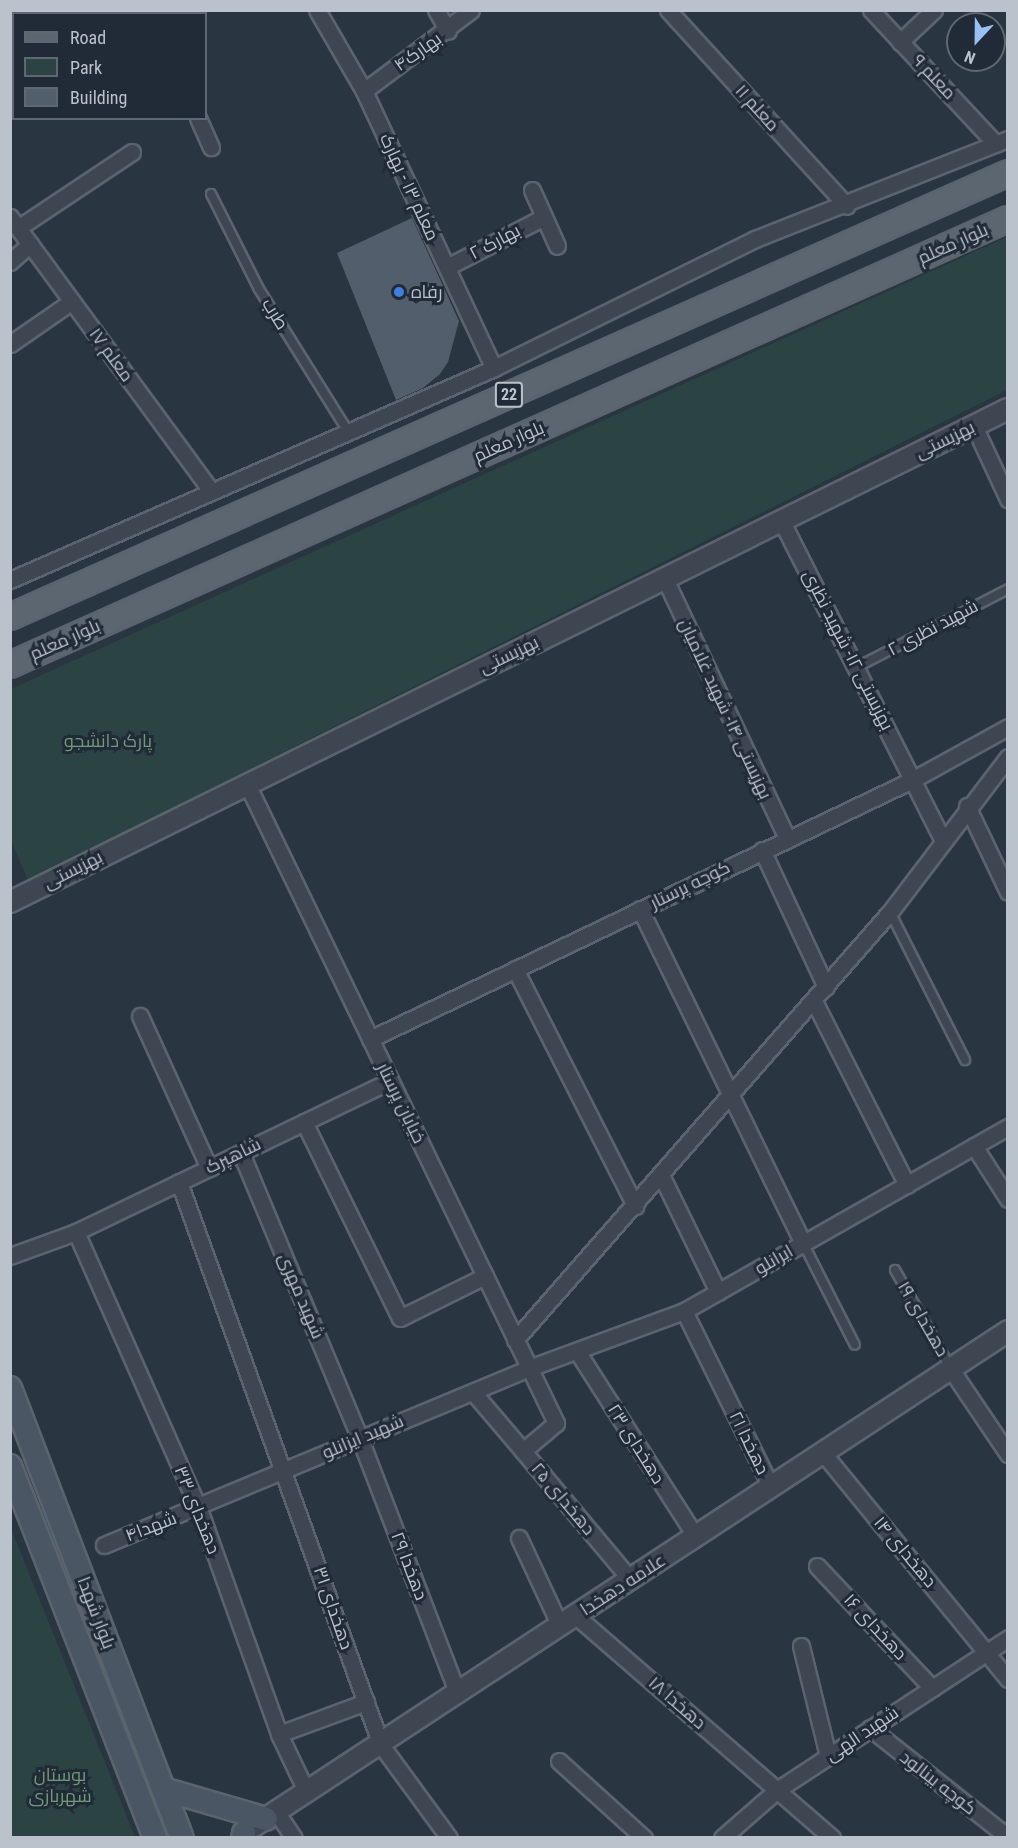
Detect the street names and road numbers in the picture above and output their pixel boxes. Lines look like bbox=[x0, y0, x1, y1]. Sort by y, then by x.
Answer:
street label: بهارک۴ bbox=[390, 28, 446, 76]
street label: معلم ۹ bbox=[908, 50, 960, 104]
street label: معلم ۱۱ bbox=[730, 80, 784, 136]
street label: معلم ۱۳ - بهارک bbox=[375, 130, 443, 244]
street label: بلوار معلم bbox=[914, 219, 992, 269]
street label: بهارک ۲ bbox=[466, 220, 524, 264]
street label: طرب bbox=[257, 294, 293, 334]
street label: معلم ۱۷ bbox=[84, 324, 138, 386]
road number: 22 bbox=[494, 382, 524, 408]
street label: بهزیستی bbox=[912, 416, 978, 464]
street label: بلوار معلم bbox=[470, 417, 548, 467]
street label: بهزیستی ۱۲- شهید نظری bbox=[798, 566, 898, 734]
street label: شهید نظری ۲ bbox=[884, 595, 982, 661]
street label: بلوار معلم bbox=[26, 615, 104, 665]
street label: بهزیستی ۱۴- شهید غلامیان bbox=[674, 615, 776, 803]
street label: بهزیستی bbox=[476, 631, 542, 679]
street label: بهزیستی bbox=[40, 846, 106, 894]
street label: کوچه پرستار bbox=[646, 856, 734, 914]
street label: خیابان پرستار bbox=[372, 1059, 430, 1147]
street label: شاهپرک bbox=[202, 1133, 264, 1179]
street label: ایرانلو bbox=[751, 1240, 797, 1280]
street label: شهید مهری bbox=[273, 1250, 329, 1342]
street label: دهخدای ۱۹ bbox=[893, 1277, 953, 1361]
street label: دهخدای ۲۳ bbox=[603, 1400, 669, 1488]
street label: دهخدا ۲۱ bbox=[724, 1408, 774, 1478]
street label: شهید ایزانلو bbox=[319, 1410, 407, 1464]
street label: دهخدای ۲۵ bbox=[526, 1458, 600, 1540]
street label: دهخدای ۳۳ bbox=[170, 1463, 224, 1557]
street label: شهدا۴ bbox=[122, 1507, 180, 1547]
street label: دهخدای ۱۴ bbox=[869, 1512, 941, 1592]
street label: دهخدا ۲۹ bbox=[386, 1529, 432, 1603]
street label: علامه دهخدا bbox=[576, 1549, 670, 1621]
street label: دهخدای ۳۱ bbox=[309, 1564, 357, 1652]
street label: بلوار شهدا bbox=[72, 1574, 120, 1652]
street label: دهخدای ۱۶ bbox=[839, 1589, 911, 1665]
street label: دهخدا ۱۸ bbox=[644, 1672, 710, 1734]
street label: شهید الهی bbox=[821, 1702, 903, 1766]
street label: کوچه بینالود bbox=[896, 1746, 980, 1820]

